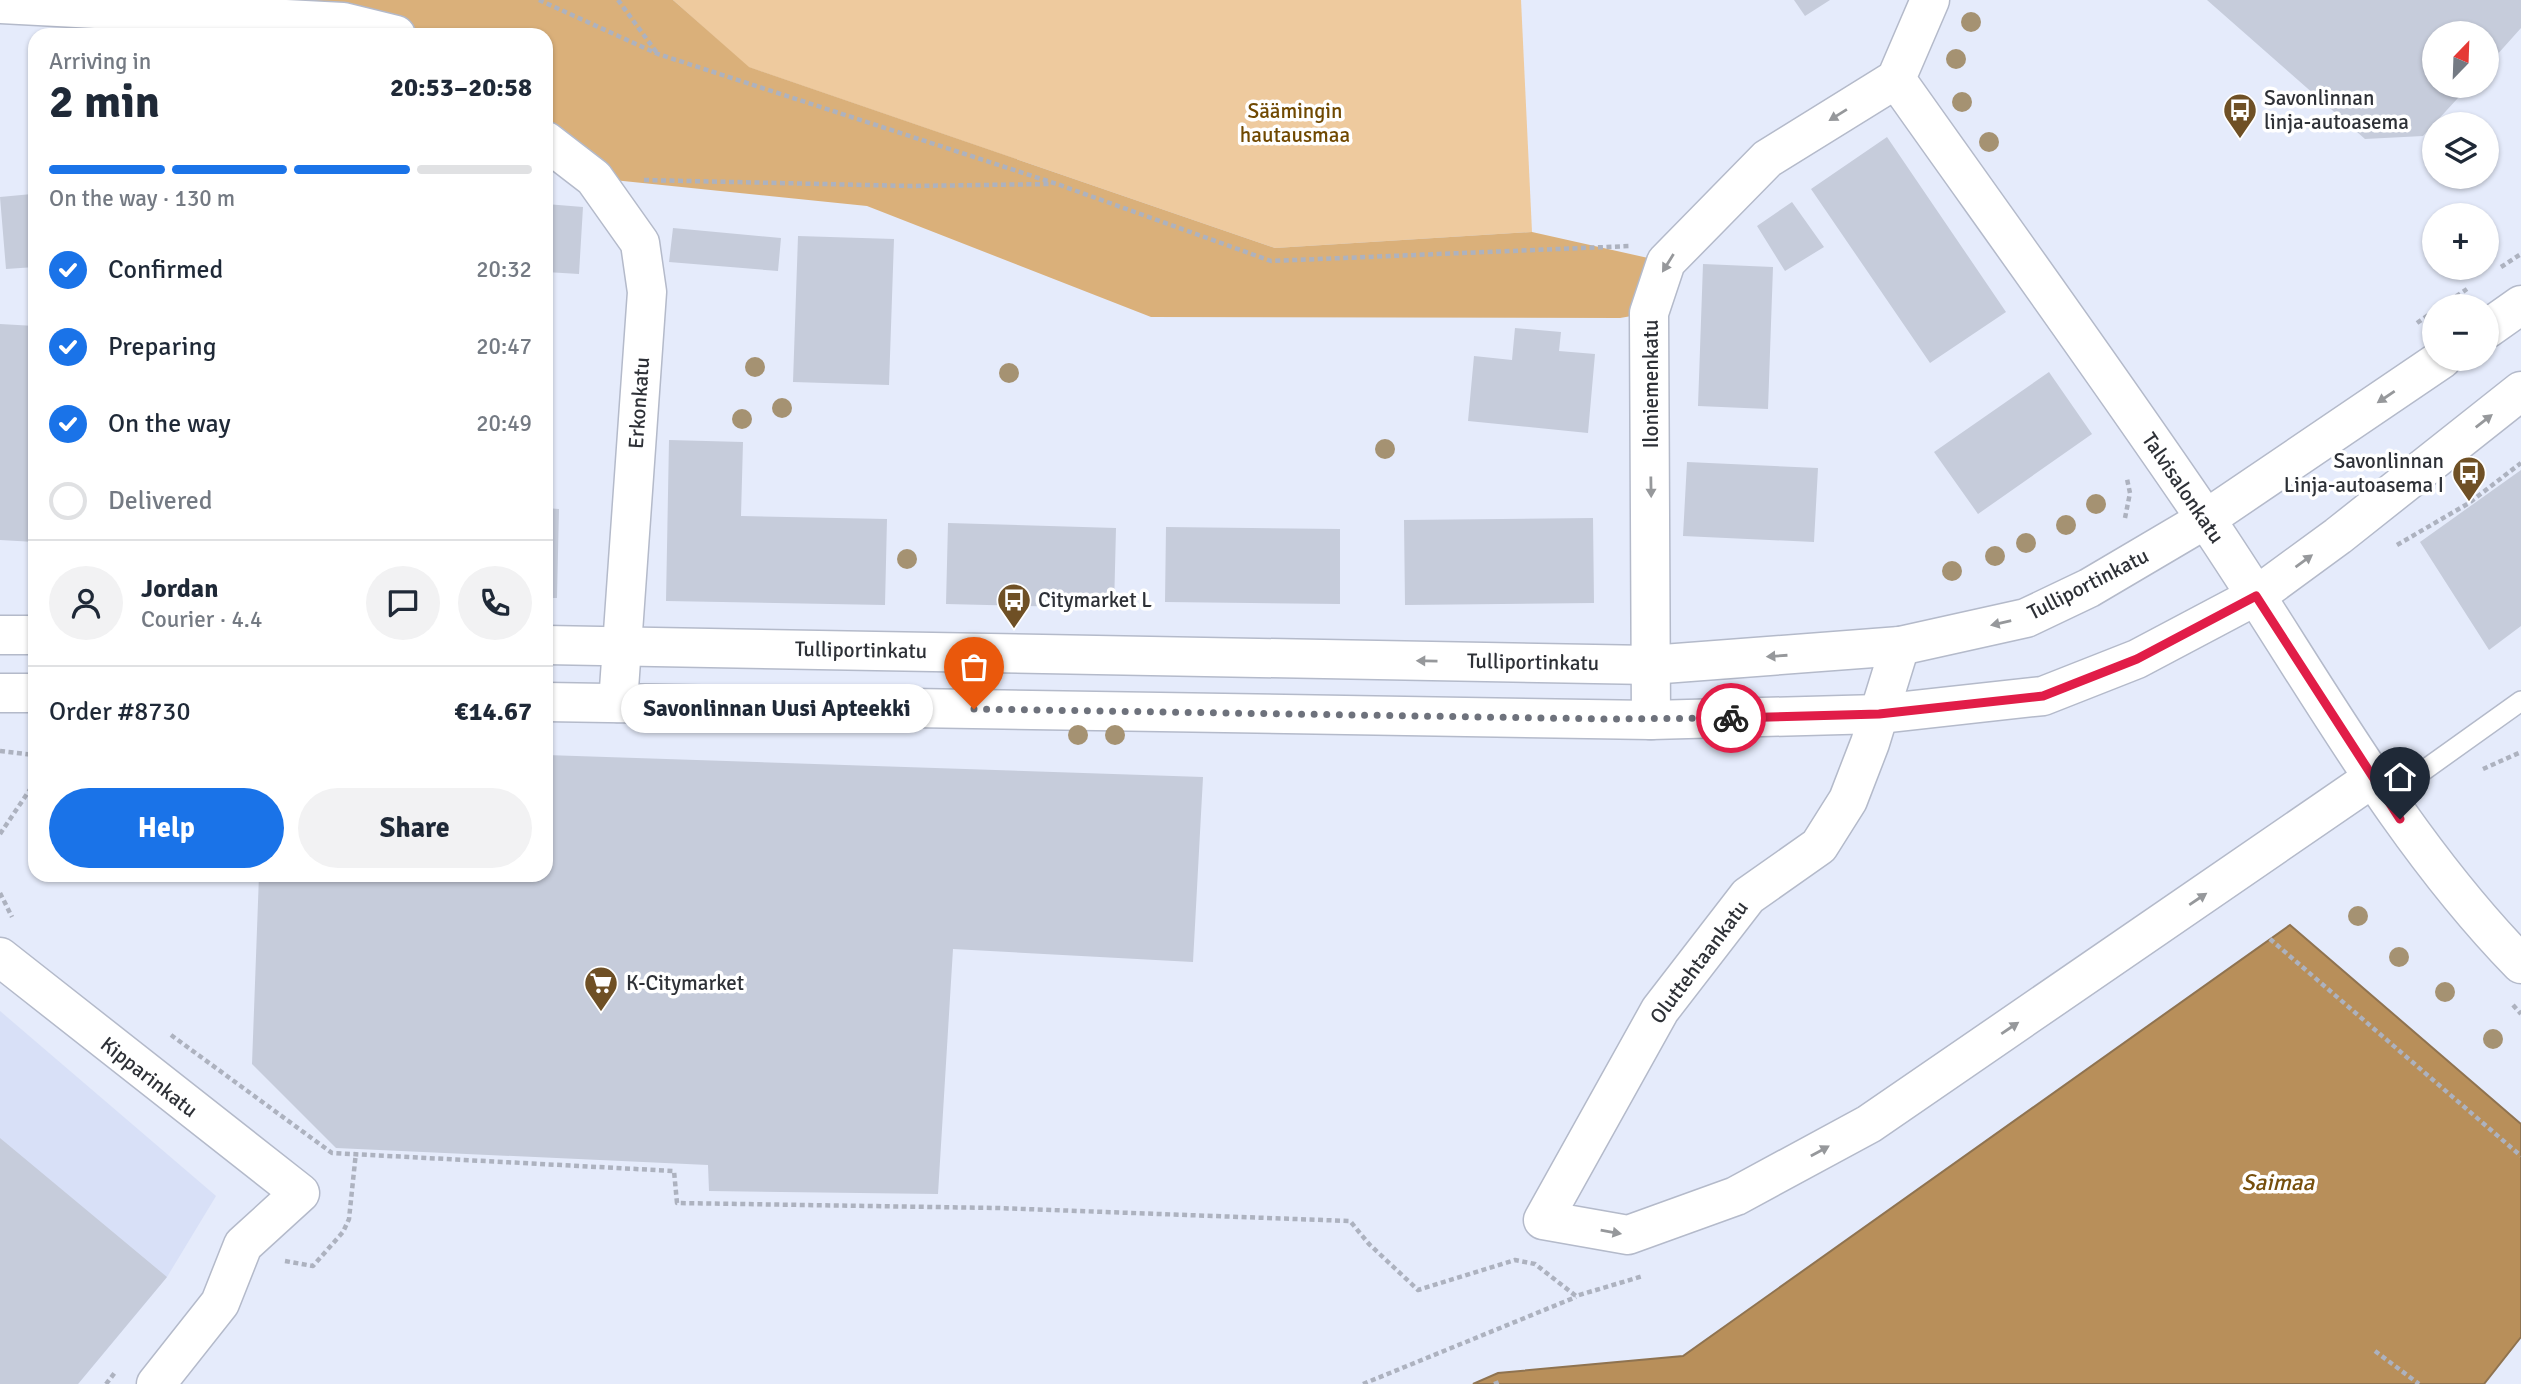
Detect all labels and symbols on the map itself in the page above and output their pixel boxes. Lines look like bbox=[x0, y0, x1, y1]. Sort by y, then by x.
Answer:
north arrow bbox=[2422, 21, 2499, 98]
place label: Savonlinnan linja-autoasema bbox=[2264, 85, 2409, 135]
bus stop icon: Savonlinnan linja-autoasema bbox=[2221, 91, 2259, 140]
park label: Säämingin hautausmaa bbox=[1240, 98, 1350, 148]
one-way arrow bbox=[1828, 108, 1847, 121]
one-way arrow bbox=[1662, 253, 1675, 273]
street label: Iloniemenkatu bbox=[1638, 319, 1664, 449]
street label: Erkonkatu bbox=[623, 356, 655, 450]
one-way arrow bbox=[2377, 390, 2395, 404]
one-way arrow bbox=[2475, 414, 2492, 429]
street label: Talvisalonkatu bbox=[2136, 428, 2230, 548]
place label: Savonlinnan Linja-autoasema I bbox=[2284, 448, 2444, 498]
bus stop icon: Savonlinnan Linja-autoasema I bbox=[2450, 454, 2488, 503]
one-way arrow bbox=[1645, 476, 1657, 498]
street label: Tulliportinkatu bbox=[2023, 542, 2153, 626]
one-way arrow bbox=[2295, 554, 2314, 568]
bus stop icon: Citymarket L bbox=[995, 581, 1033, 630]
place label: Citymarket L bbox=[1038, 587, 1152, 613]
one-way arrow bbox=[1990, 618, 2012, 629]
street label: Tulliportinkatu bbox=[795, 636, 927, 664]
pin bbox=[944, 637, 1004, 709]
street label: Tulliportinkatu bbox=[1467, 648, 1599, 676]
one-way arrow bbox=[1765, 650, 1787, 661]
one-way arrow bbox=[1416, 655, 1438, 666]
courier bbox=[1696, 683, 1766, 753]
callout: Savonlinnan Uusi Apteekki bbox=[620, 684, 932, 734]
pin bbox=[2370, 747, 2430, 819]
one-way arrow bbox=[2189, 892, 2207, 906]
street label: Oluttehtaankatu bbox=[1644, 895, 1754, 1029]
supermarket icon: K-Citymarket bbox=[582, 964, 620, 1013]
place label: K-Citymarket bbox=[626, 970, 744, 996]
one-way arrow bbox=[2001, 1022, 2020, 1035]
street label: Kipparinkatu bbox=[95, 1031, 203, 1123]
one-way arrow bbox=[1810, 1145, 1829, 1157]
water label: Saimaa bbox=[2242, 1168, 2316, 1197]
one-way arrow bbox=[1600, 1227, 1622, 1238]

